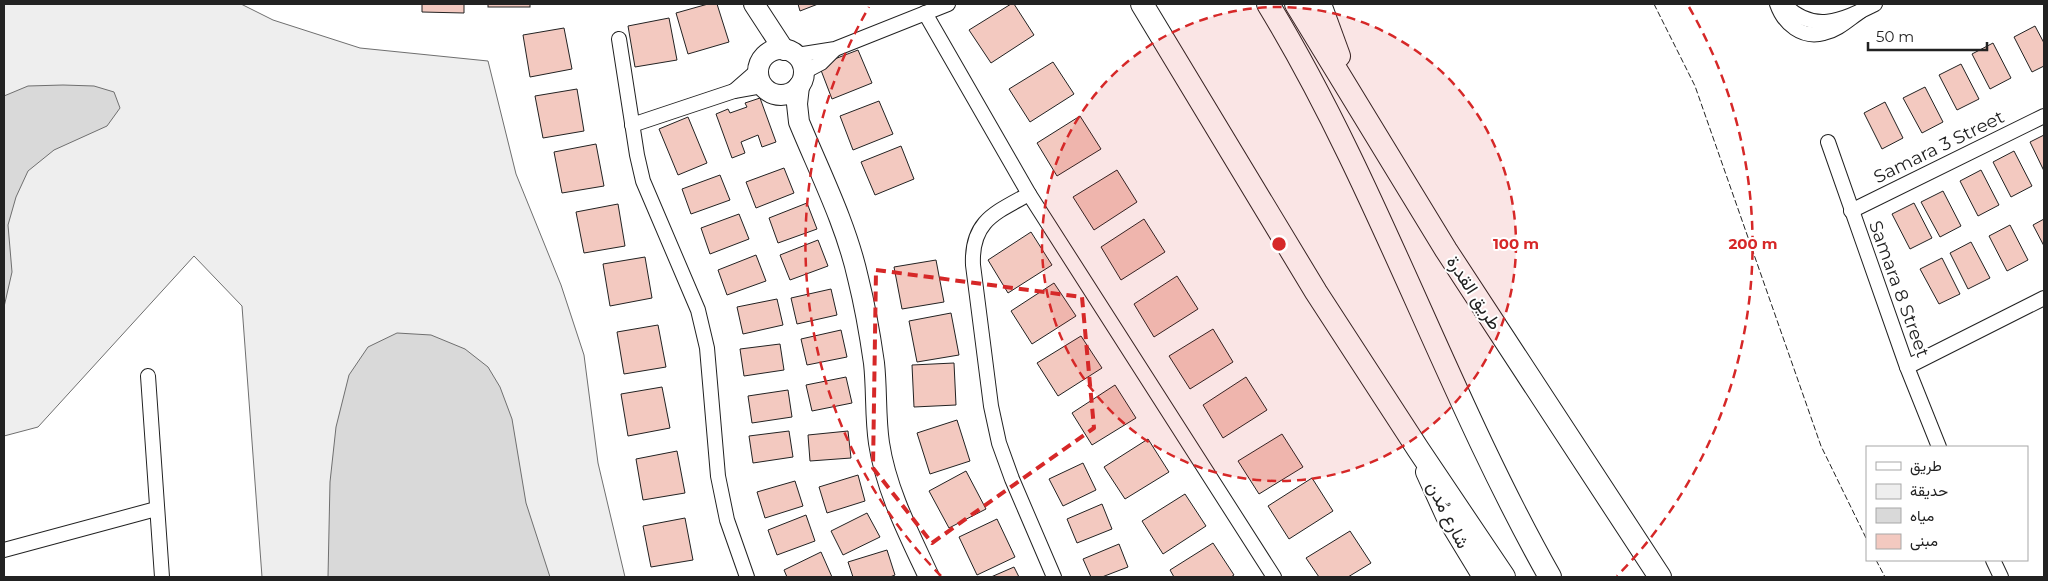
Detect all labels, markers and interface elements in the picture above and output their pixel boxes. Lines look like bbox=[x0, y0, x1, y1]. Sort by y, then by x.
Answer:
scale bar bbox=[1868, 20, 1987, 52]
text: 50 m bbox=[1876, 27, 1914, 46]
street label: Samara 3 Street bbox=[1870, 106, 2008, 188]
street label: Samara 8 Street bbox=[1864, 218, 1934, 360]
text: 100 m bbox=[1493, 234, 1539, 253]
text: 200 m bbox=[1728, 234, 1778, 253]
centre of rings bbox=[1270, 235, 1288, 253]
street label: طريق القدرة bbox=[1442, 252, 1506, 334]
legend bbox=[1866, 446, 2028, 561]
text: طريق bbox=[1910, 456, 1942, 476]
street label: شارع مُدن bbox=[1421, 478, 1474, 553]
text: حديقة bbox=[1910, 481, 1948, 500]
text: مياه bbox=[1910, 506, 1934, 525]
text: مبنى bbox=[1910, 531, 1938, 551]

